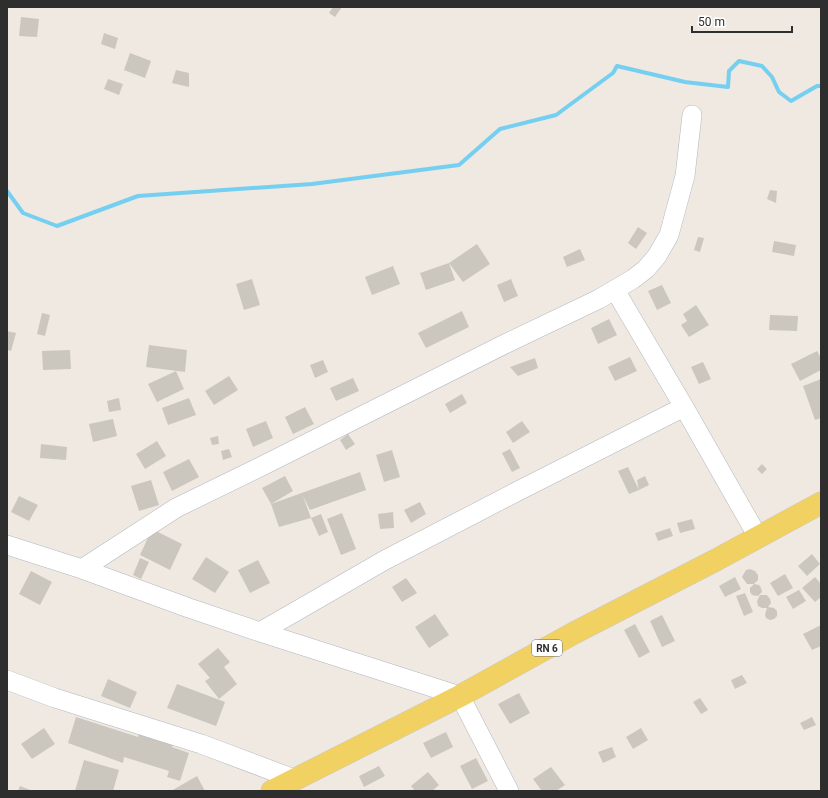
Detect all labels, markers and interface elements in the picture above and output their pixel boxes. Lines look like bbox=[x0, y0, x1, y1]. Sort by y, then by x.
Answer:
scale bar bbox=[692, 8, 792, 34]
text: 50 m bbox=[698, 15, 725, 29]
road number: RN 6 bbox=[532, 640, 562, 656]

